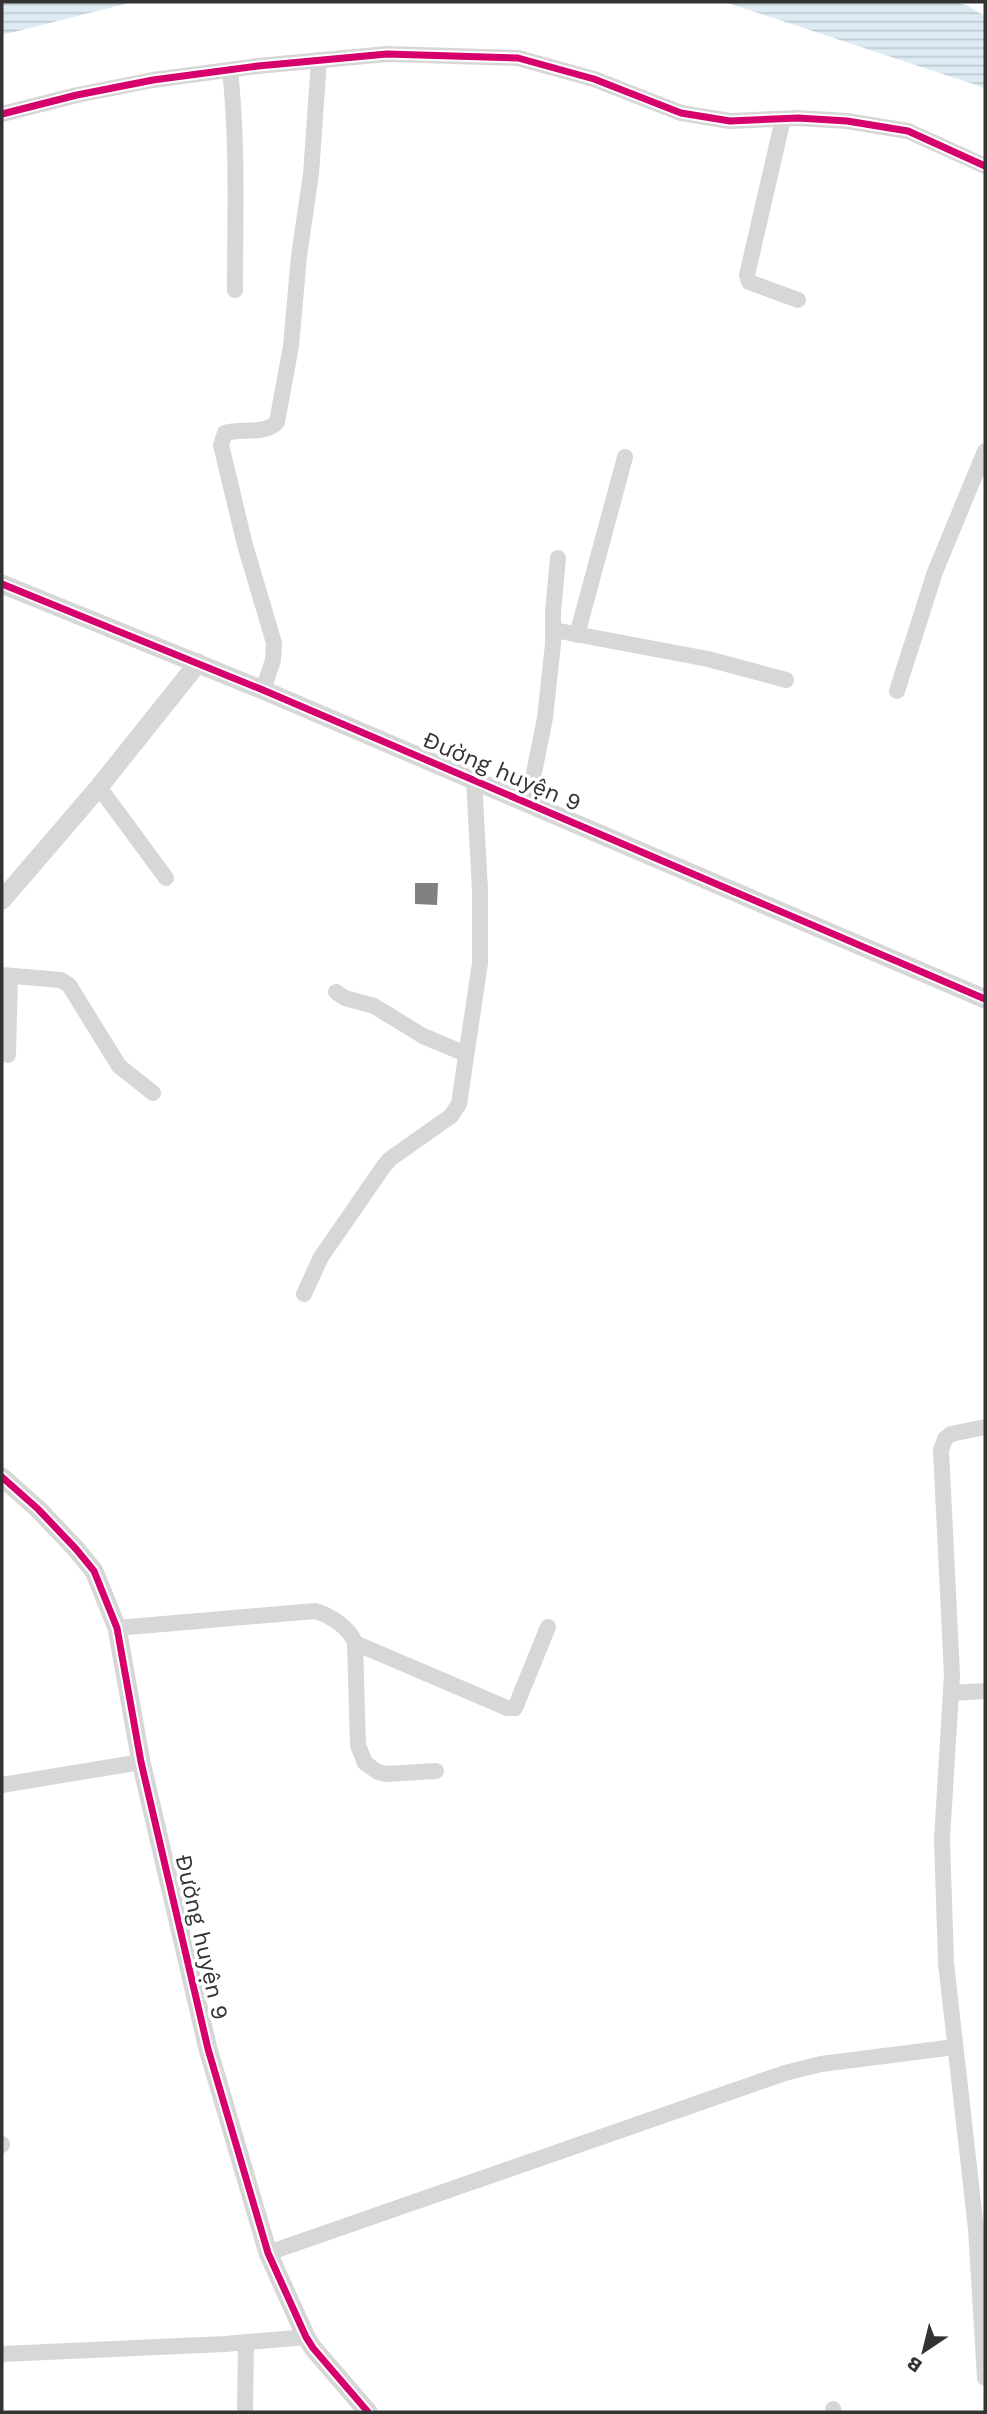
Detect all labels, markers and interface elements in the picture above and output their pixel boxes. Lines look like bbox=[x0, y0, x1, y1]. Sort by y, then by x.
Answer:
street label: Đường huyện 9 bbox=[419, 726, 585, 817]
street label: Đường huyện 9 bbox=[169, 1852, 234, 2023]
north arrow bbox=[889, 2316, 959, 2386]
text: B bbox=[903, 2351, 926, 2378]

